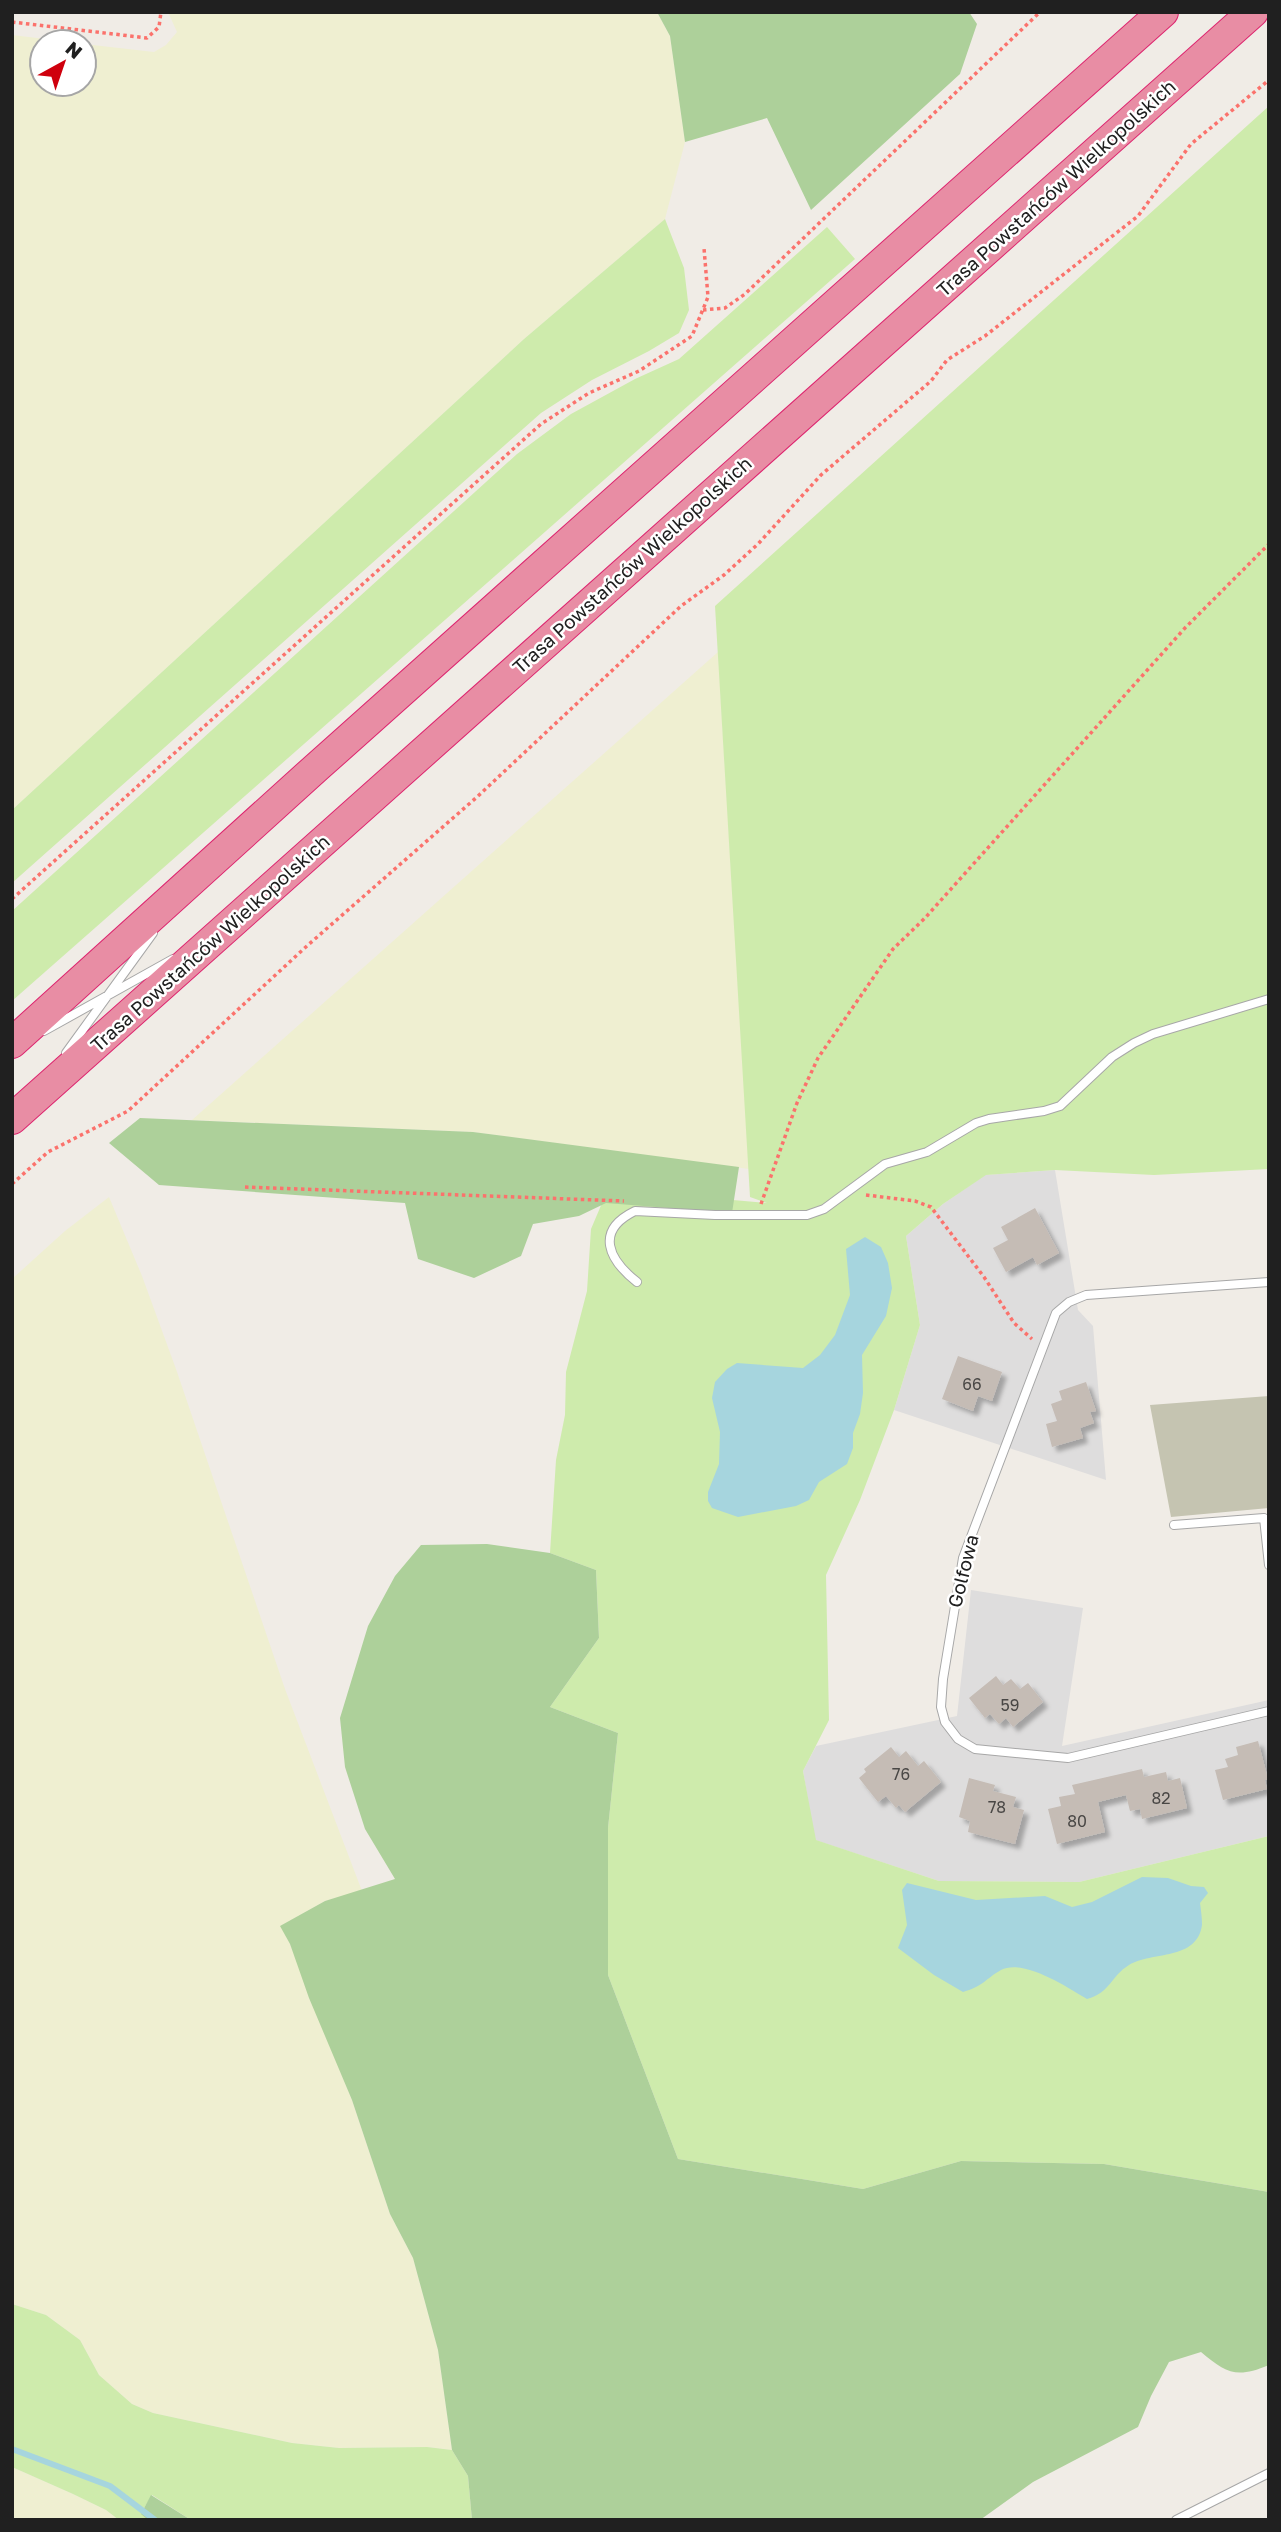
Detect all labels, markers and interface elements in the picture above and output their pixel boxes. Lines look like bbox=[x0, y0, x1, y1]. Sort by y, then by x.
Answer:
north arrow bbox=[28, 28, 98, 98]
text: N bbox=[61, 36, 87, 63]
street label: Trasa Powstańców Wielkopolskich bbox=[931, 74, 1180, 301]
street label: Trasa Powstańców Wielkopolskich bbox=[507, 451, 756, 678]
street label: Trasa Powstańców Wielkopolskich bbox=[85, 829, 334, 1056]
house number: 66 bbox=[962, 1374, 982, 1394]
street label: Golfowa bbox=[942, 1532, 983, 1610]
house number: 59 bbox=[1001, 1695, 1019, 1715]
house number: 76 bbox=[892, 1764, 910, 1784]
house number: 82 bbox=[1151, 1788, 1171, 1808]
house number: 78 bbox=[988, 1797, 1006, 1817]
house number: 80 bbox=[1067, 1811, 1087, 1831]

